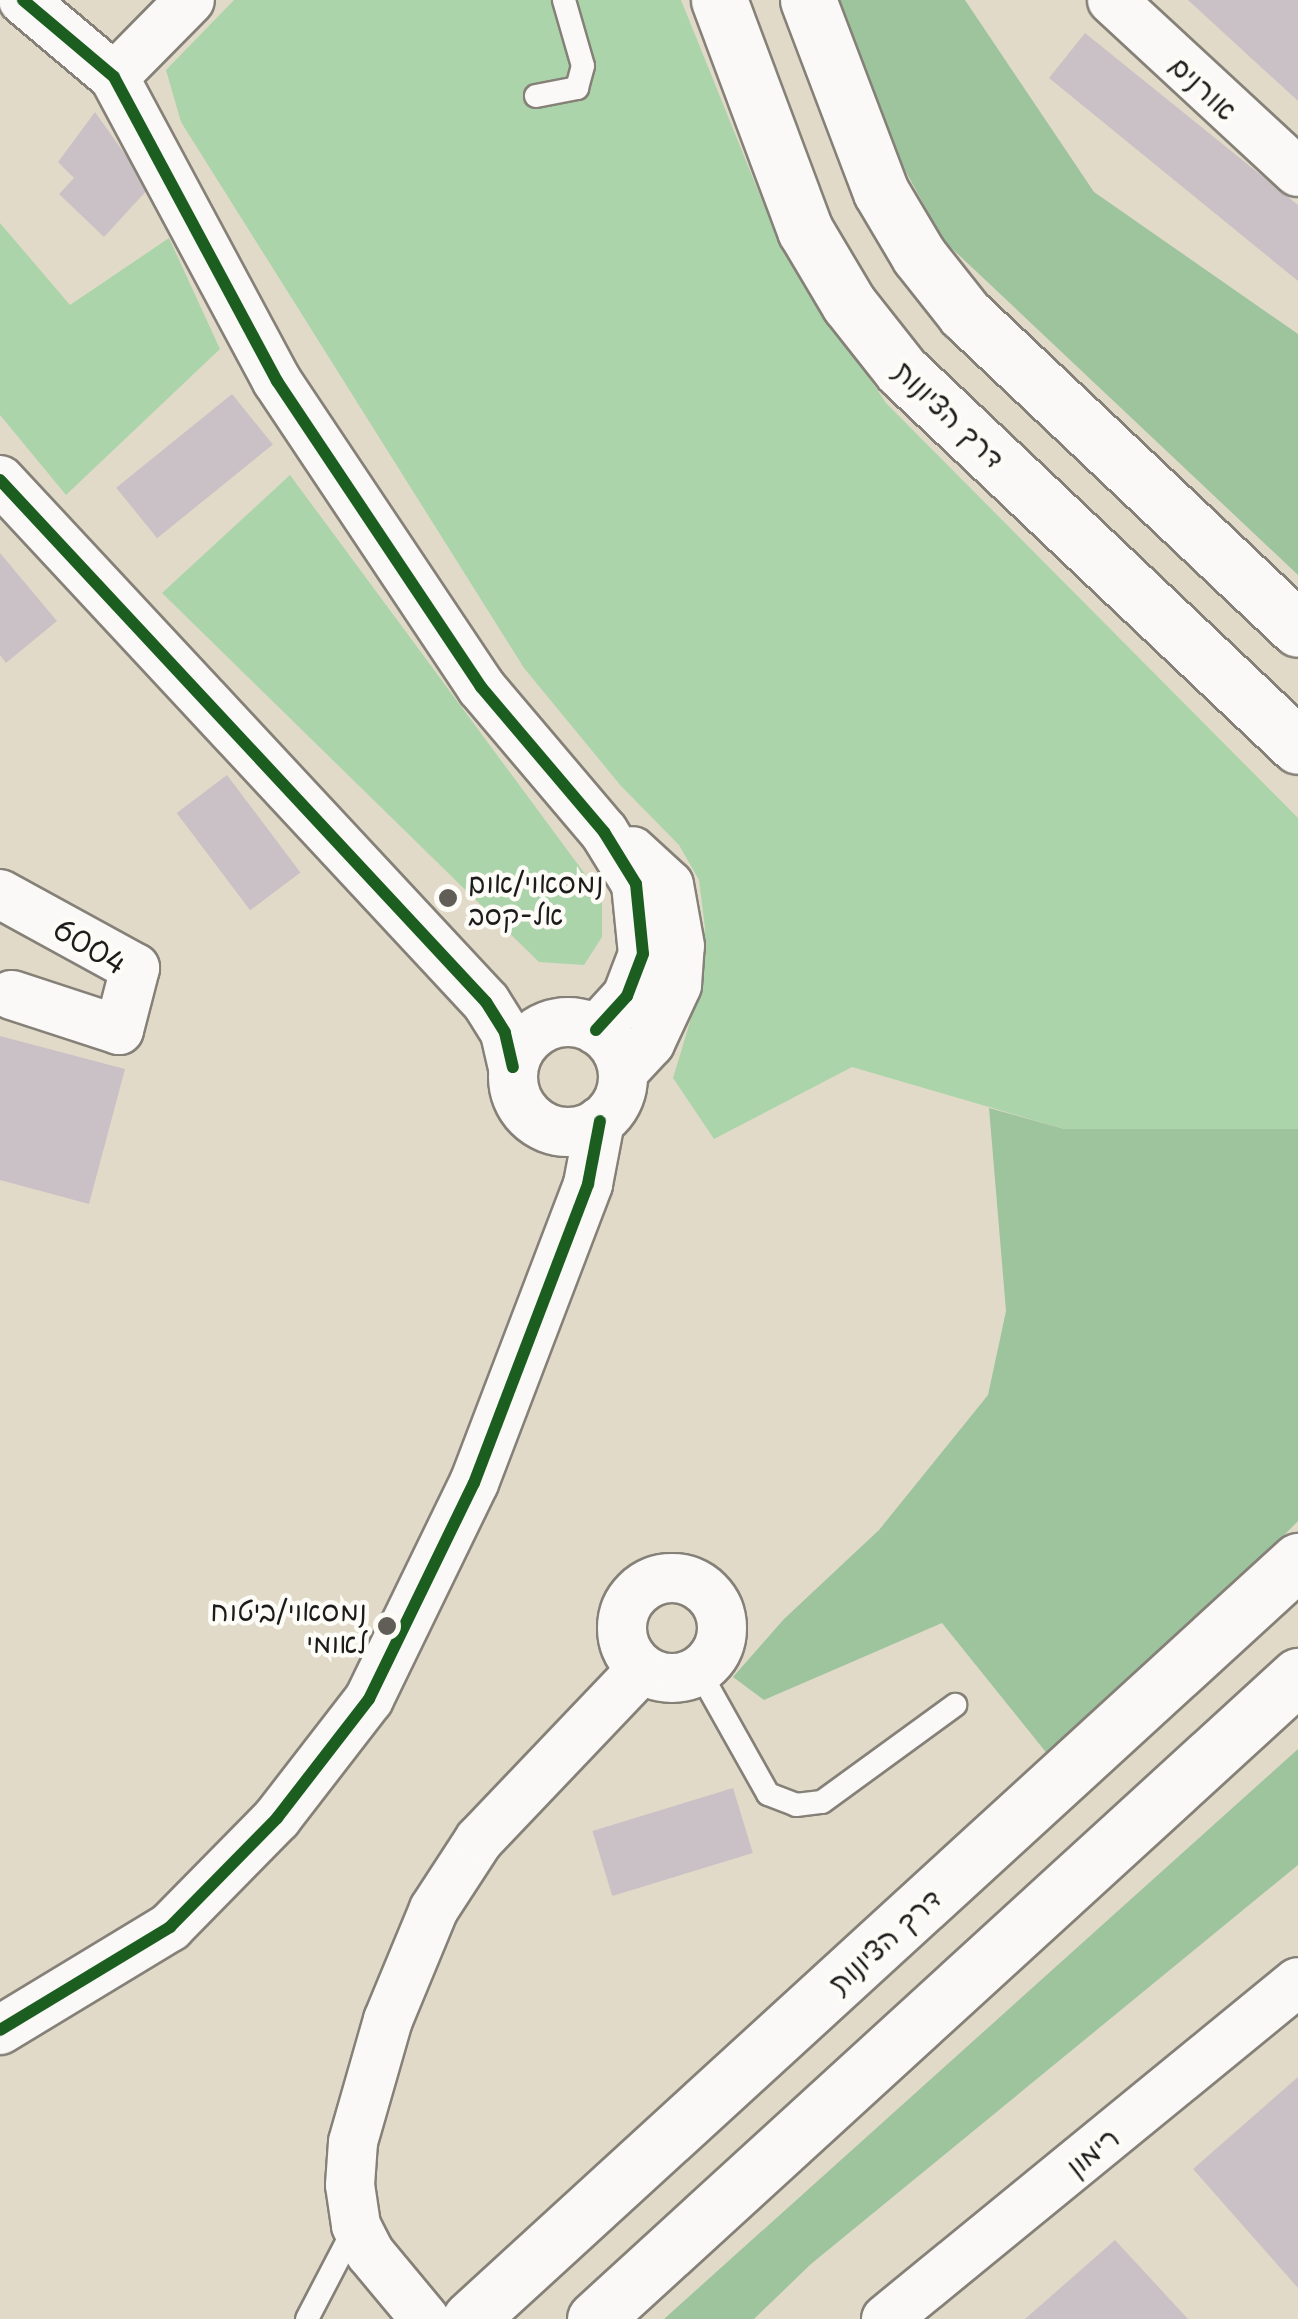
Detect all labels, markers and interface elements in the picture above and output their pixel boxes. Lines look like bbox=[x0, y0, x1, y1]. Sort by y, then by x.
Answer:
street label: אורנים bbox=[1164, 48, 1244, 126]
street label: דרך הציונות bbox=[888, 353, 1012, 475]
place label: נמסאוי/אום אל-קסב bbox=[468, 865, 604, 931]
marker: נמסאוי/אום אל-קסב bbox=[437, 887, 459, 909]
street label: 6004 bbox=[48, 911, 132, 981]
place label: נמסאוי/ביטוח לאומי bbox=[210, 1593, 367, 1659]
marker: נמסאוי/ביטוח לאומי bbox=[376, 1615, 398, 1637]
street label: דרך הציונות bbox=[821, 1881, 947, 1999]
street label: רימון bbox=[1059, 2120, 1125, 2182]

